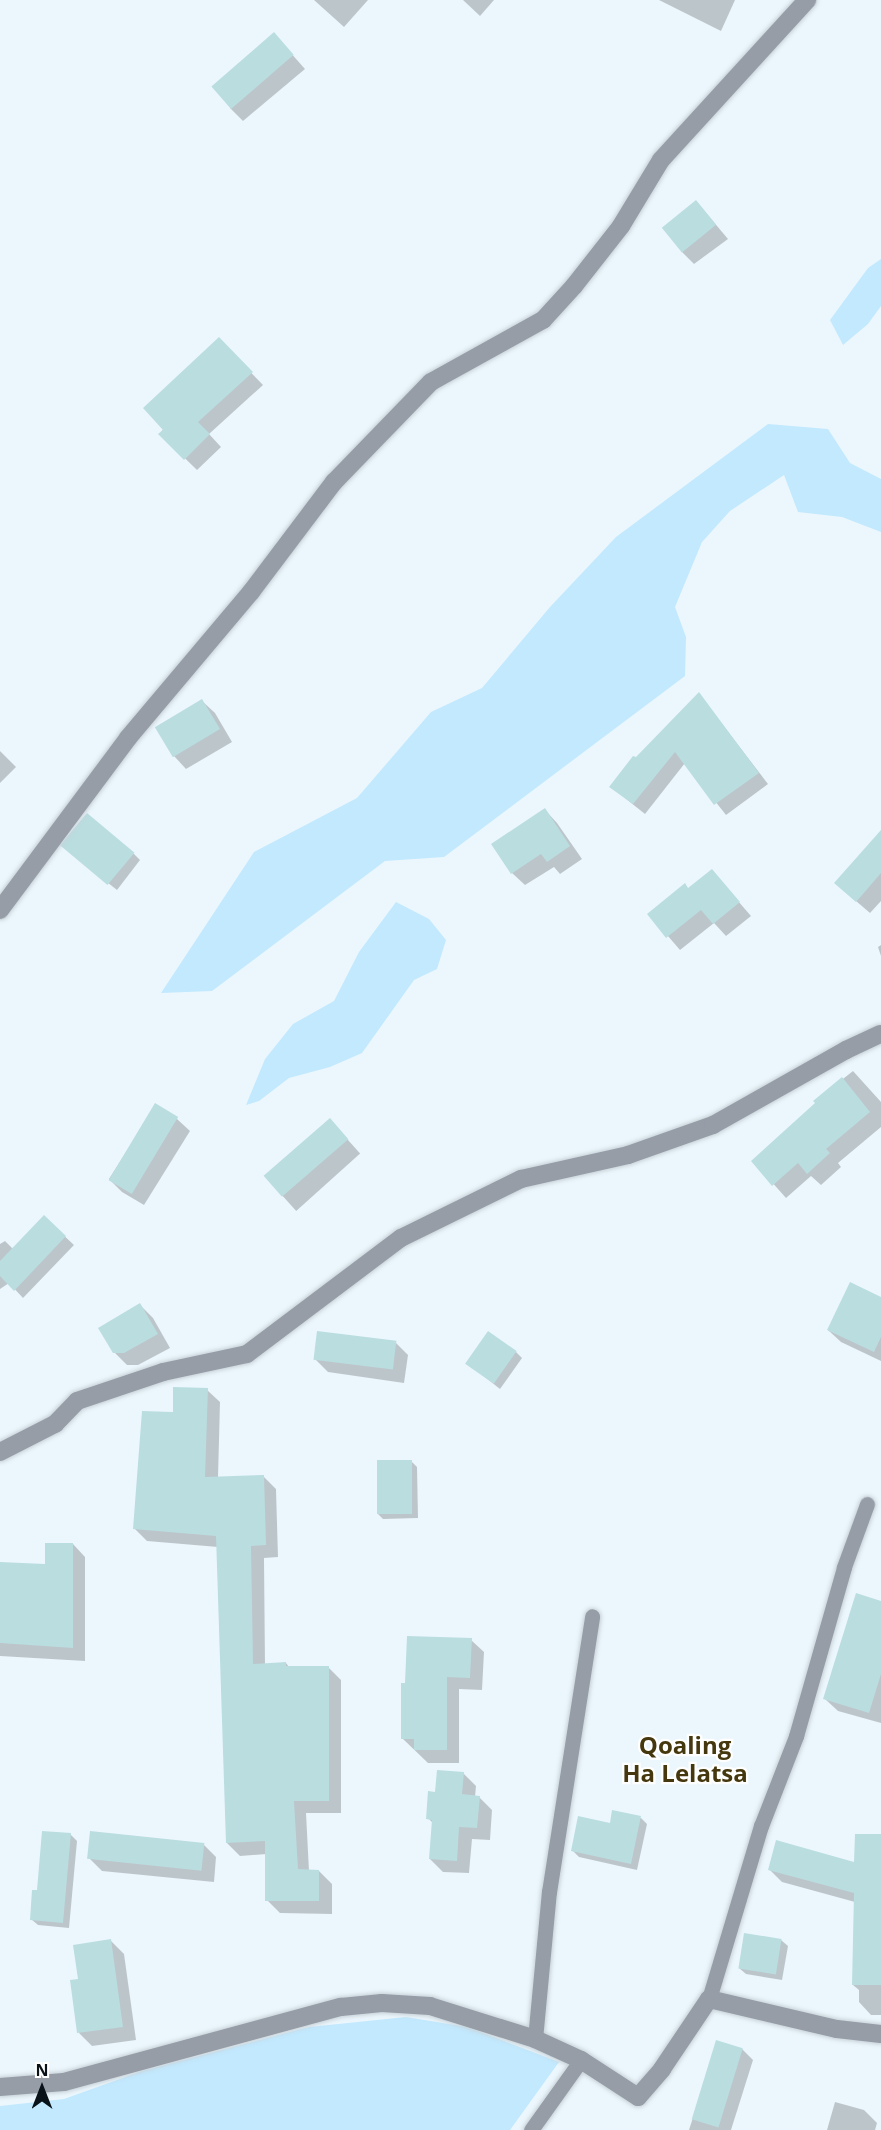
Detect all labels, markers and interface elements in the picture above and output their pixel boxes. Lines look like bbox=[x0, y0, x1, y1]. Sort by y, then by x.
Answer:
district label: Qoaling Ha Lelatsa bbox=[622, 1731, 748, 1787]
north arrow bbox=[12, 2058, 72, 2118]
text: N bbox=[35, 2059, 49, 2081]

